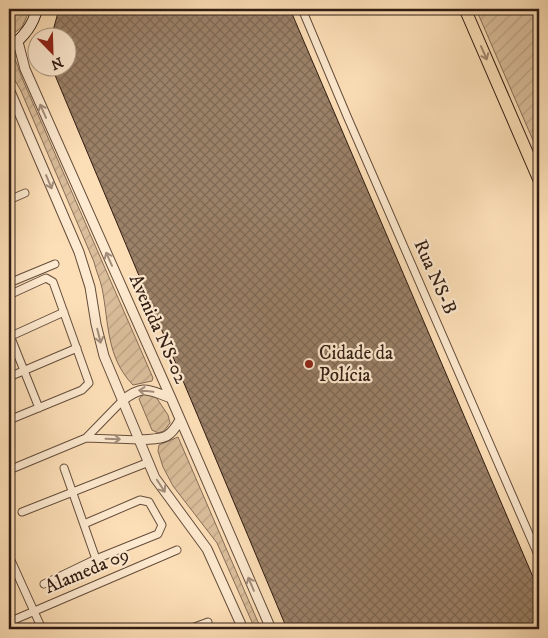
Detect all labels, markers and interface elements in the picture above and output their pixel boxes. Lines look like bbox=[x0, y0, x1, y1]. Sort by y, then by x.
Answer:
north arrow bbox=[28, 28, 78, 78]
one-way arrow bbox=[480, 45, 490, 60]
text: N bbox=[47, 53, 65, 74]
one-way arrow bbox=[38, 104, 48, 119]
one-way arrow bbox=[44, 174, 54, 189]
street label: Rua NS-B bbox=[408, 236, 462, 318]
one-way arrow bbox=[104, 252, 114, 267]
street label: Avenida NS-02 bbox=[124, 271, 193, 388]
one-way arrow bbox=[95, 327, 104, 343]
place label: Cidade da Polícia bbox=[319, 342, 393, 387]
marker: Cidade da Polícia bbox=[303, 358, 315, 370]
one-way arrow bbox=[138, 386, 154, 396]
one-way arrow bbox=[104, 434, 121, 444]
one-way arrow bbox=[156, 478, 166, 492]
street label: Alameda 09 bbox=[41, 543, 133, 599]
one-way arrow bbox=[246, 577, 255, 592]

